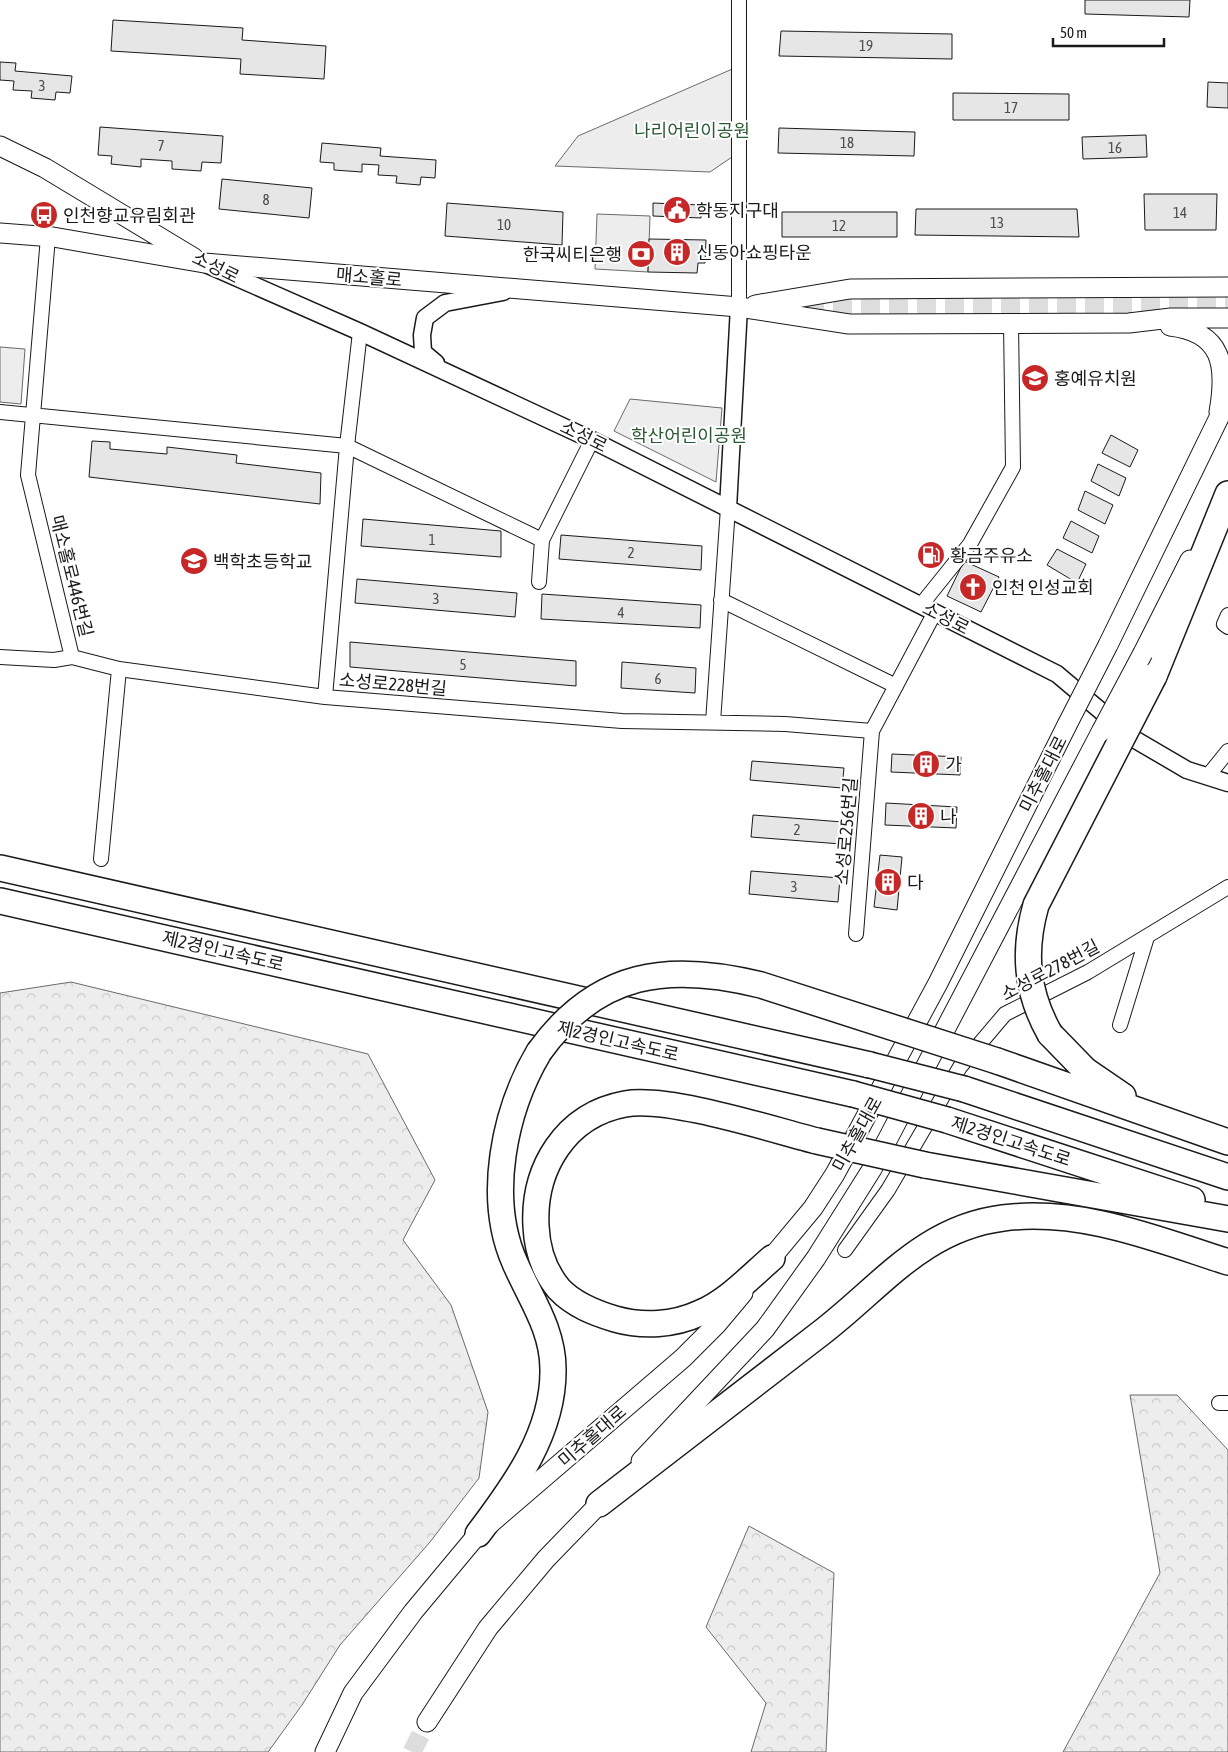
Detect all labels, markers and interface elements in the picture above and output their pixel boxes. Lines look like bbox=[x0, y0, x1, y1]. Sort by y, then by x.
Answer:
scale bar bbox=[1053, 15, 1164, 47]
text: 50 m bbox=[1060, 24, 1087, 41]
house number: 19 bbox=[859, 37, 873, 54]
house number: 3 bbox=[38, 77, 46, 94]
house number: 17 bbox=[1004, 99, 1018, 116]
park label: 나리어린이공원 bbox=[634, 120, 750, 141]
house number: 18 bbox=[840, 134, 854, 151]
house number: 7 bbox=[157, 137, 165, 154]
house number: 16 bbox=[1108, 139, 1122, 156]
house number: 8 bbox=[262, 191, 270, 208]
public building icon: 학동지구대 bbox=[662, 195, 692, 225]
bus stop icon: 인천향교유림회관 bbox=[29, 200, 59, 230]
place label: 학동지구대 bbox=[696, 200, 779, 221]
house number: 14 bbox=[1173, 204, 1187, 221]
place label: 인천향교유림회관 bbox=[63, 205, 196, 226]
house number: 13 bbox=[990, 214, 1004, 231]
house number: 10 bbox=[497, 216, 511, 233]
house number: 12 bbox=[832, 217, 846, 234]
building icon: 신동아쇼핑타운 bbox=[662, 237, 692, 267]
bank icon: 한국씨티은행 bbox=[626, 239, 656, 269]
place label: 신동아쇼핑타운 bbox=[696, 242, 812, 263]
place label: 한국씨티은행 bbox=[523, 244, 622, 265]
street label: 소성로 bbox=[189, 247, 243, 287]
street label: 매소홀로 bbox=[335, 264, 403, 290]
school or university icon: 홍예유치원 bbox=[1020, 363, 1050, 393]
place label: 홍예유치원 bbox=[1054, 368, 1137, 389]
street label: 소성로 bbox=[557, 416, 611, 456]
park label: 학산어린이공원 bbox=[631, 425, 747, 446]
street label: 매소홀로446번길 bbox=[47, 513, 97, 639]
house number: 1 bbox=[428, 531, 436, 548]
fuel station icon: 황금주유소 bbox=[916, 540, 946, 570]
house number: 2 bbox=[627, 544, 635, 561]
place label: 황금주유소 bbox=[950, 545, 1033, 566]
school or university icon: 백학초등학교 bbox=[179, 546, 209, 576]
place label: 백학초등학교 bbox=[213, 551, 312, 572]
church icon: 인천 인성교회 bbox=[958, 572, 988, 602]
place label: 인천 인성교회 bbox=[992, 577, 1094, 598]
house number: 3 bbox=[432, 590, 440, 607]
street label: 소성로 bbox=[919, 597, 973, 639]
house number: 4 bbox=[617, 604, 625, 621]
house number: 5 bbox=[459, 656, 467, 673]
street label: 소성로228번길 bbox=[338, 669, 448, 699]
house number: 6 bbox=[654, 670, 662, 687]
street label: 미추홀대로 bbox=[1015, 732, 1071, 816]
building icon: 가 bbox=[911, 749, 941, 779]
place label: 가 bbox=[945, 754, 962, 775]
street label: 소성로256번길 bbox=[831, 776, 861, 886]
building icon: 나 bbox=[906, 801, 936, 831]
place label: 나 bbox=[940, 806, 957, 827]
house number: 2 bbox=[793, 821, 801, 838]
building icon: 다 bbox=[873, 867, 903, 897]
place label: 다 bbox=[907, 872, 924, 893]
house number: 3 bbox=[790, 878, 798, 895]
street label: 제2경인고속도로 bbox=[160, 927, 286, 975]
street label: 소성로278번길 bbox=[997, 935, 1103, 1005]
street label: 제2경인고속도로 bbox=[555, 1017, 681, 1065]
street label: 미추홀대로 bbox=[828, 1093, 886, 1175]
street label: 제2경인고속도로 bbox=[949, 1112, 1073, 1170]
street label: 미추홀대로 bbox=[554, 1401, 630, 1471]

